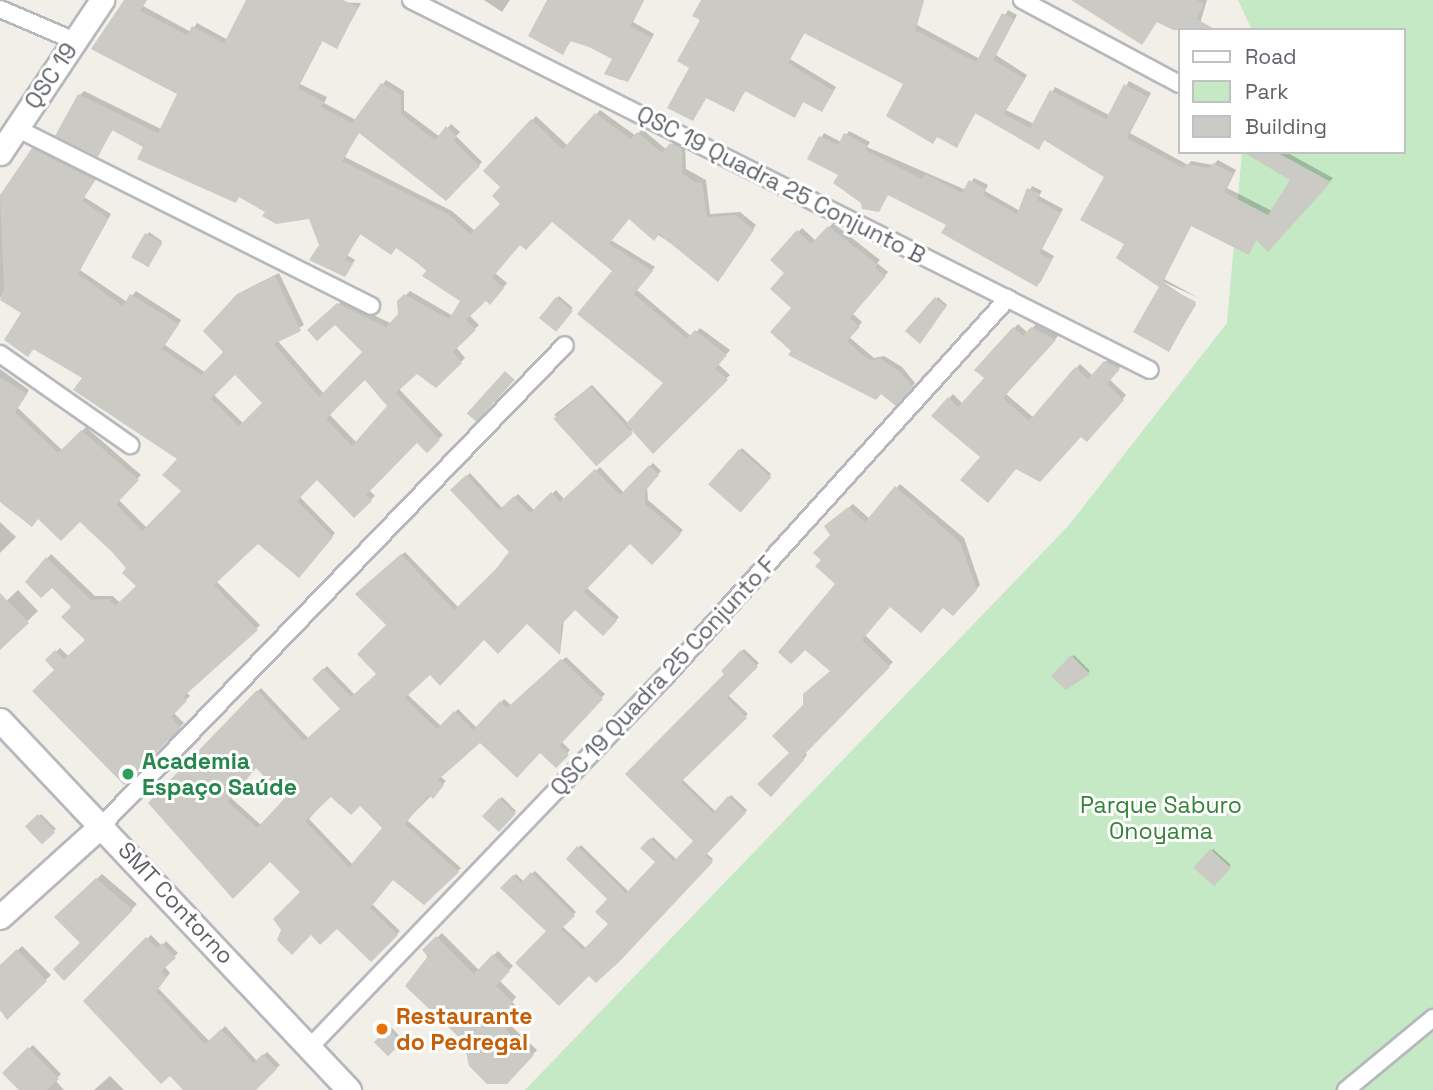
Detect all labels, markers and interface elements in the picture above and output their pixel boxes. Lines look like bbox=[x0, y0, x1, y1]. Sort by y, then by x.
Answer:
legend bbox=[1178, 28, 1405, 154]
street label: QSC 19 bbox=[19, 38, 83, 114]
text: Road bbox=[1245, 43, 1297, 70]
text: Park bbox=[1245, 78, 1289, 105]
street label: QSC 19 Quadra 25 Conjunto B bbox=[632, 100, 930, 270]
text: Building bbox=[1245, 113, 1327, 140]
street label: QSC 19 Quadra 25 Conjunto F bbox=[545, 551, 781, 801]
place label: Academia Espaço Saúde bbox=[142, 747, 297, 801]
marker: Academia Espaço Saúde bbox=[120, 766, 136, 782]
park label: Parque Saburo Onoyama bbox=[1080, 791, 1242, 845]
street label: SMT Contorno bbox=[112, 836, 240, 970]
place label: Restaurante do Pedregal bbox=[396, 1002, 533, 1056]
marker: Restaurante do Pedregal bbox=[374, 1021, 390, 1037]

